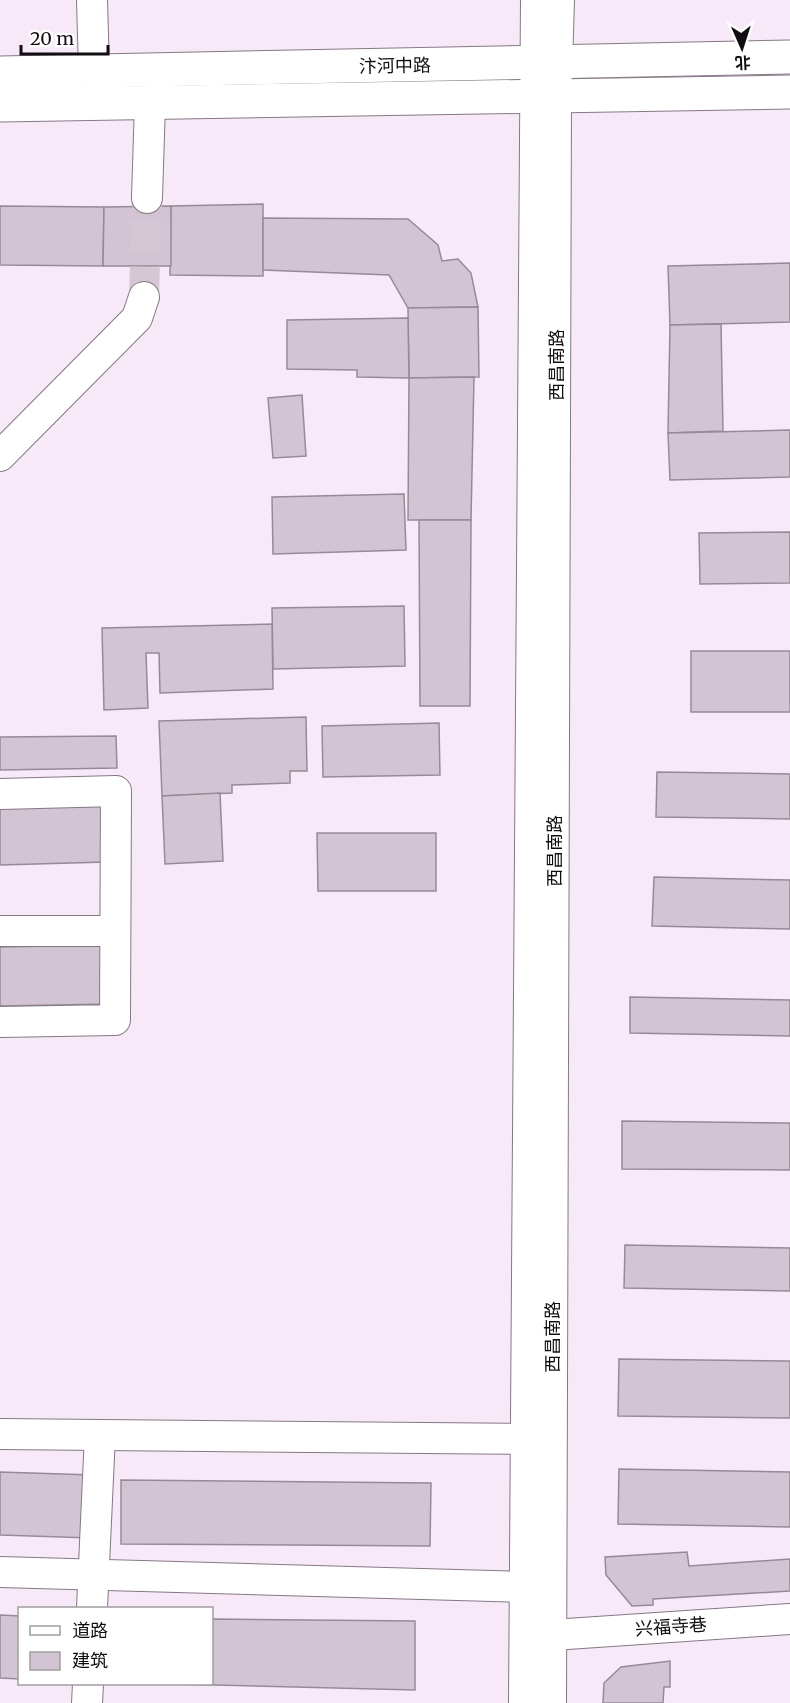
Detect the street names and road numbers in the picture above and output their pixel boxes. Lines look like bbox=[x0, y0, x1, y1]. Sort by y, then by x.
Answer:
street label: 汴河中路 bbox=[359, 53, 431, 78]
street label: 西昌南路 bbox=[545, 329, 568, 401]
street label: 西昌南路 bbox=[543, 815, 566, 887]
street label: 西昌南路 bbox=[541, 1301, 564, 1373]
street label: 兴福寺巷 bbox=[634, 1613, 708, 1640]

